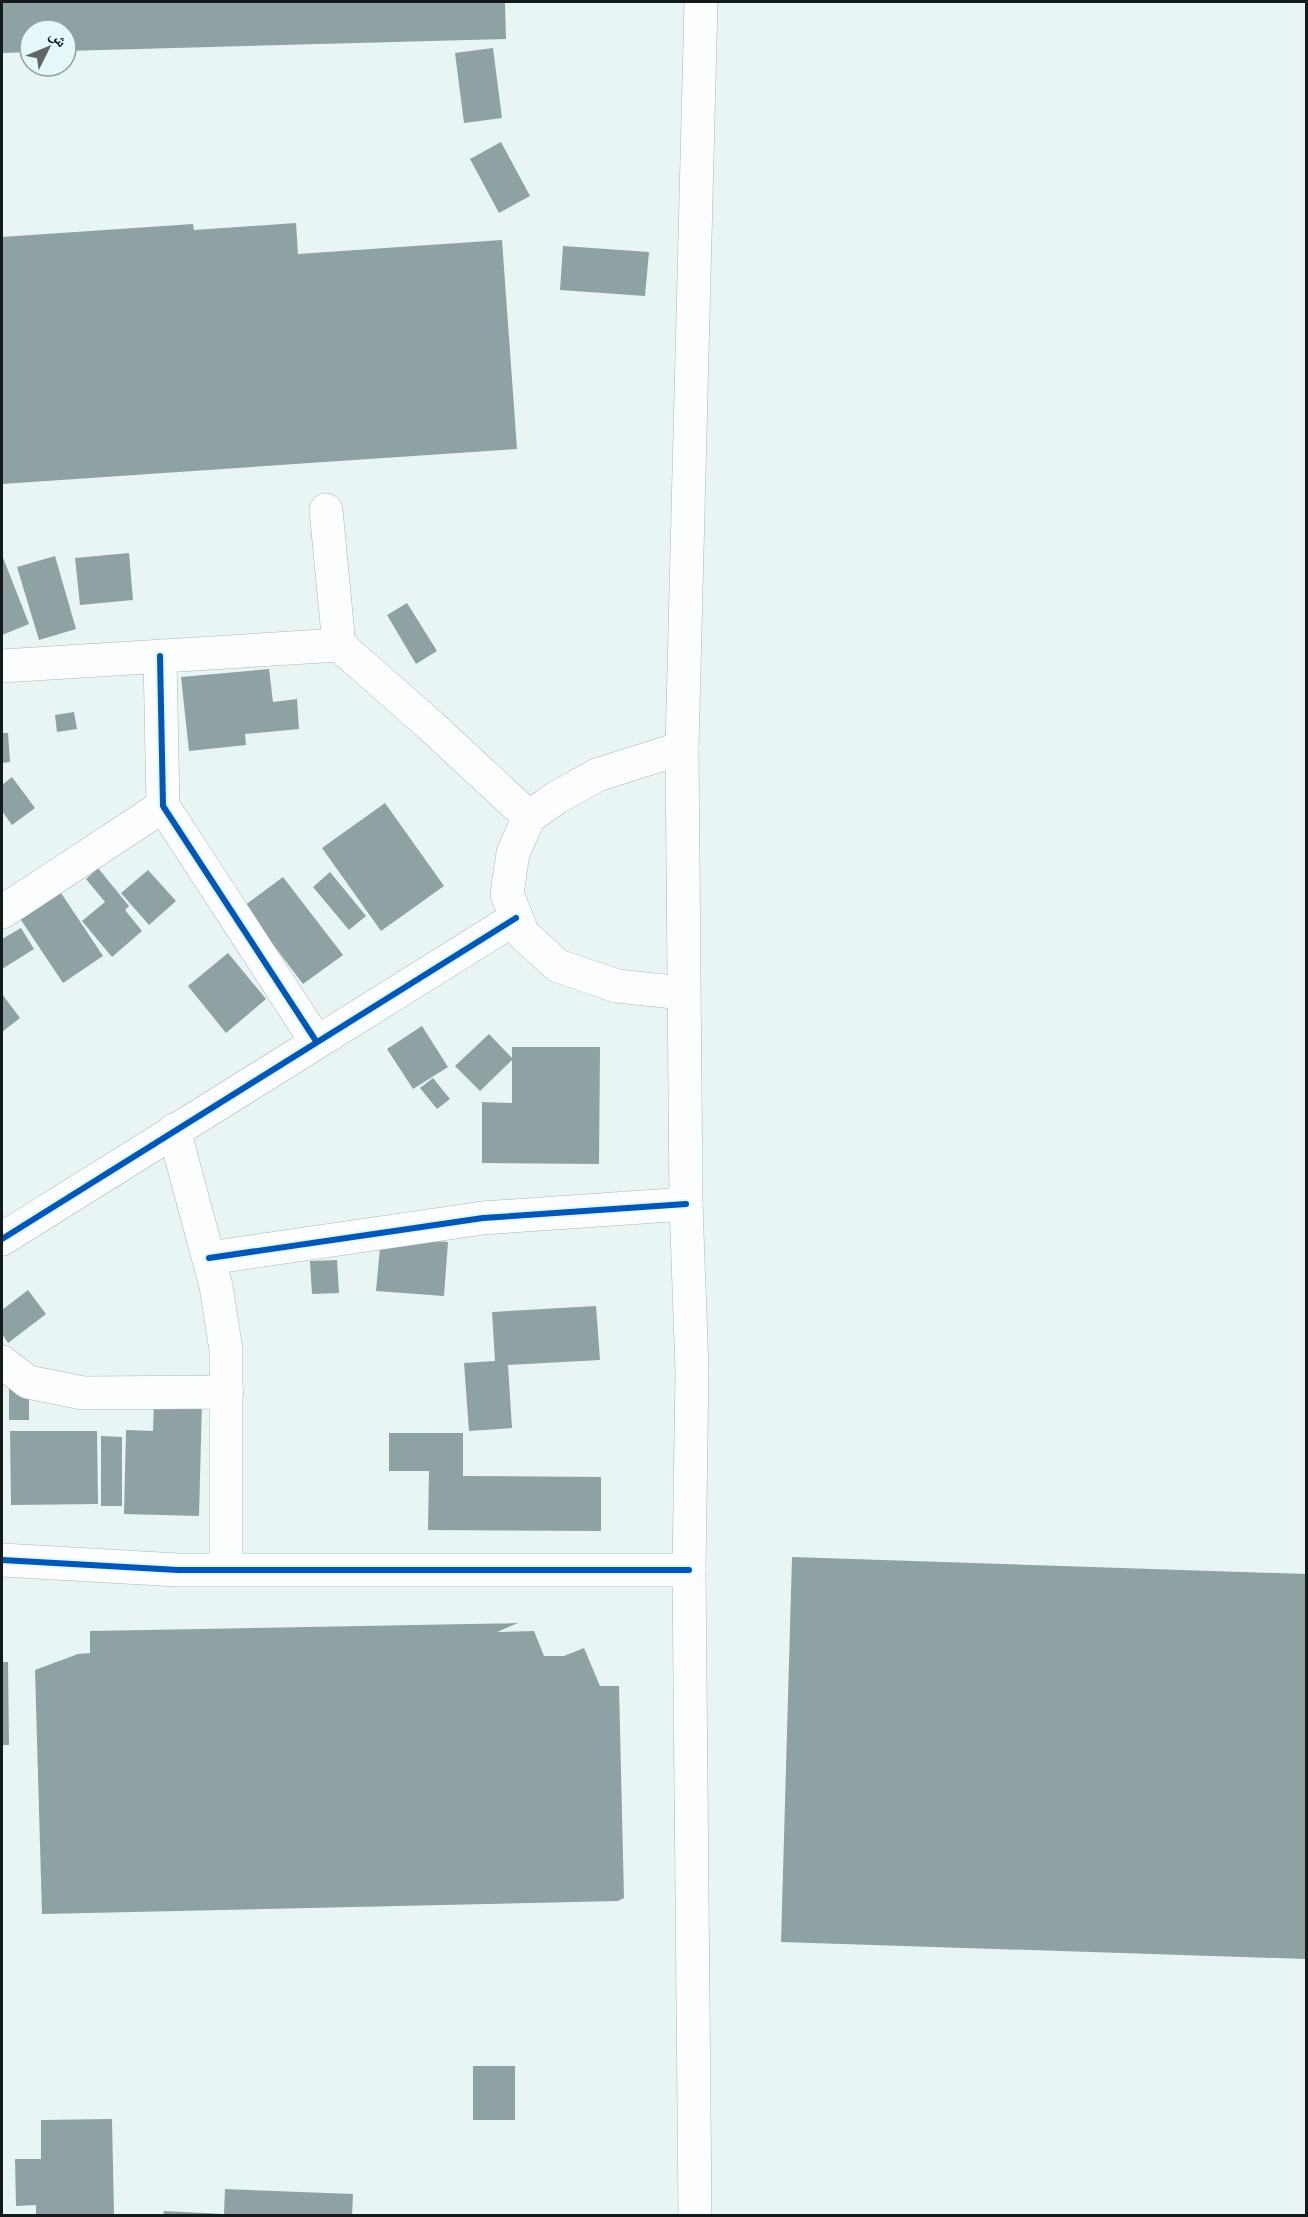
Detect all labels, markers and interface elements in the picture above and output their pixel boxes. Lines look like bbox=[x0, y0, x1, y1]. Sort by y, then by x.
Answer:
north arrow bbox=[18, 18, 78, 78]
text: ش bbox=[44, 25, 72, 52]

